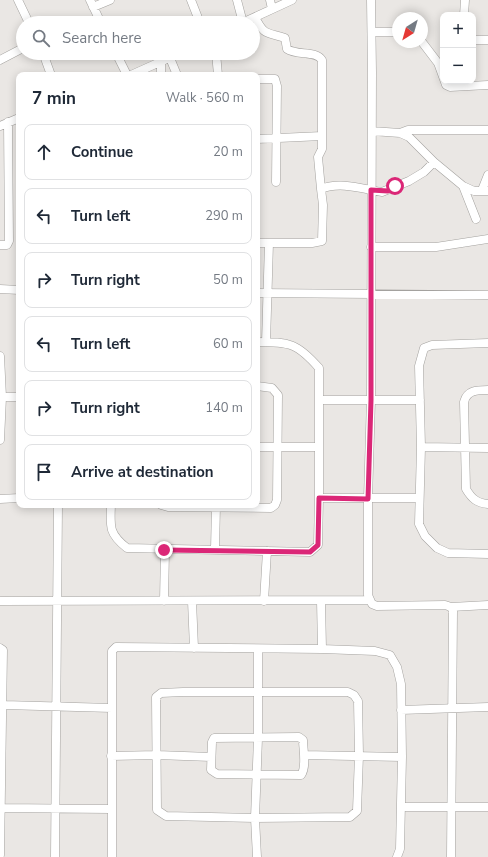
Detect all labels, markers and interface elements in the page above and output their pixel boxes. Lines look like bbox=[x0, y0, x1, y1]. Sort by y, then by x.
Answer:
north arrow bbox=[392, 12, 428, 48]
map controls bbox=[440, 12, 476, 84]
button: + bbox=[440, 12, 476, 48]
search box bbox=[16, 16, 260, 60]
icon: search bbox=[30, 27, 52, 49]
text: Search here bbox=[62, 28, 142, 48]
button: − bbox=[440, 48, 476, 84]
text: 7 min bbox=[32, 87, 76, 110]
text: Walk · 560 m bbox=[166, 89, 244, 107]
icon: ahead bbox=[33, 141, 55, 163]
text: Continue bbox=[71, 142, 133, 162]
text: 20 m bbox=[213, 143, 243, 161]
route start bbox=[386, 177, 404, 195]
icon: left bbox=[33, 205, 55, 227]
text: Turn left bbox=[71, 206, 130, 226]
text: 290 m bbox=[205, 207, 243, 225]
icon: right bbox=[33, 269, 55, 291]
text: Turn right bbox=[71, 270, 140, 290]
text: 50 m bbox=[213, 271, 243, 289]
icon: left bbox=[33, 333, 55, 355]
text: Turn left bbox=[71, 334, 130, 354]
text: 60 m bbox=[213, 335, 243, 353]
icon: right bbox=[33, 397, 55, 419]
text: Turn right bbox=[71, 398, 140, 418]
text: 140 m bbox=[205, 399, 243, 417]
icon: arrive bbox=[33, 461, 55, 483]
text: Arrive at destination bbox=[71, 462, 214, 482]
route end bbox=[155, 541, 173, 559]

